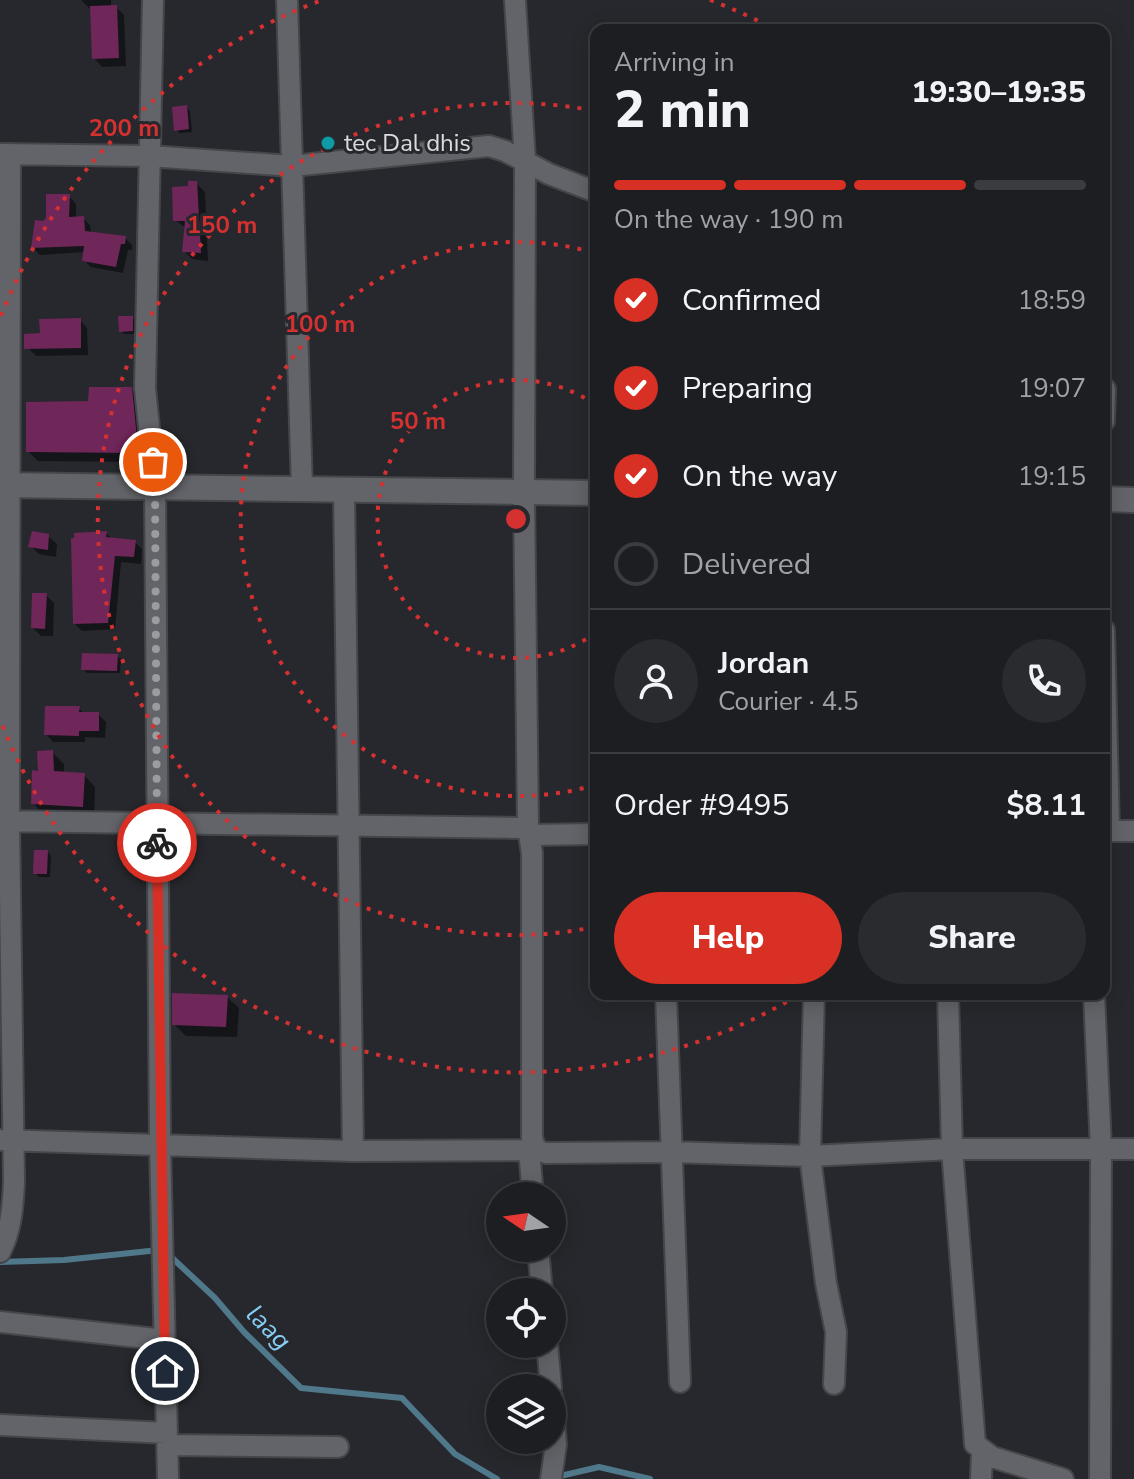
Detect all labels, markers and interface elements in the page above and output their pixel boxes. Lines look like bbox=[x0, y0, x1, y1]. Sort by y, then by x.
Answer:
text: Arriving in bbox=[614, 45, 735, 80]
text: 19:30–19:35 bbox=[911, 72, 1086, 113]
text: 2 min bbox=[614, 74, 751, 145]
text: 200 m bbox=[89, 112, 159, 144]
place label: tec Dal dhis bbox=[344, 127, 471, 159]
marker: tec Dal dhis bbox=[319, 134, 337, 152]
text: On the way · 190 m bbox=[614, 202, 843, 237]
text: 150 m bbox=[187, 209, 257, 241]
icon: check bbox=[614, 278, 658, 322]
text: Confirmed bbox=[682, 280, 822, 321]
text: 18:59 bbox=[1018, 283, 1086, 318]
text: 100 m bbox=[285, 308, 355, 340]
icon: check bbox=[614, 366, 658, 410]
text: Preparing bbox=[682, 368, 813, 409]
text: 19:07 bbox=[1018, 371, 1086, 406]
text: 50 m bbox=[390, 405, 446, 437]
pin bbox=[119, 428, 187, 496]
icon: bag bbox=[131, 440, 175, 484]
icon: check bbox=[614, 454, 658, 498]
text: On the way bbox=[682, 456, 837, 497]
text: 19:15 bbox=[1018, 459, 1086, 494]
centre of rings bbox=[502, 505, 530, 533]
text: Delivered bbox=[682, 544, 811, 585]
button: person bbox=[614, 639, 698, 723]
button: phone bbox=[1002, 639, 1086, 723]
text: Jordan bbox=[718, 643, 809, 684]
text: Courier · 4.5 bbox=[718, 684, 859, 719]
text: Order #9495 bbox=[614, 785, 789, 826]
text: $8.11 bbox=[1007, 785, 1086, 826]
courier bbox=[117, 803, 197, 883]
icon: bike bbox=[135, 821, 179, 865]
button: Help bbox=[614, 892, 842, 984]
button: Share bbox=[858, 892, 1086, 984]
north arrow bbox=[486, 1182, 566, 1262]
map controls bbox=[486, 1182, 566, 1454]
button: locate bbox=[486, 1278, 566, 1358]
water label: laag bbox=[238, 1297, 299, 1358]
pin bbox=[131, 1337, 199, 1405]
icon: home bbox=[143, 1349, 187, 1393]
button: layers bbox=[486, 1374, 566, 1454]

